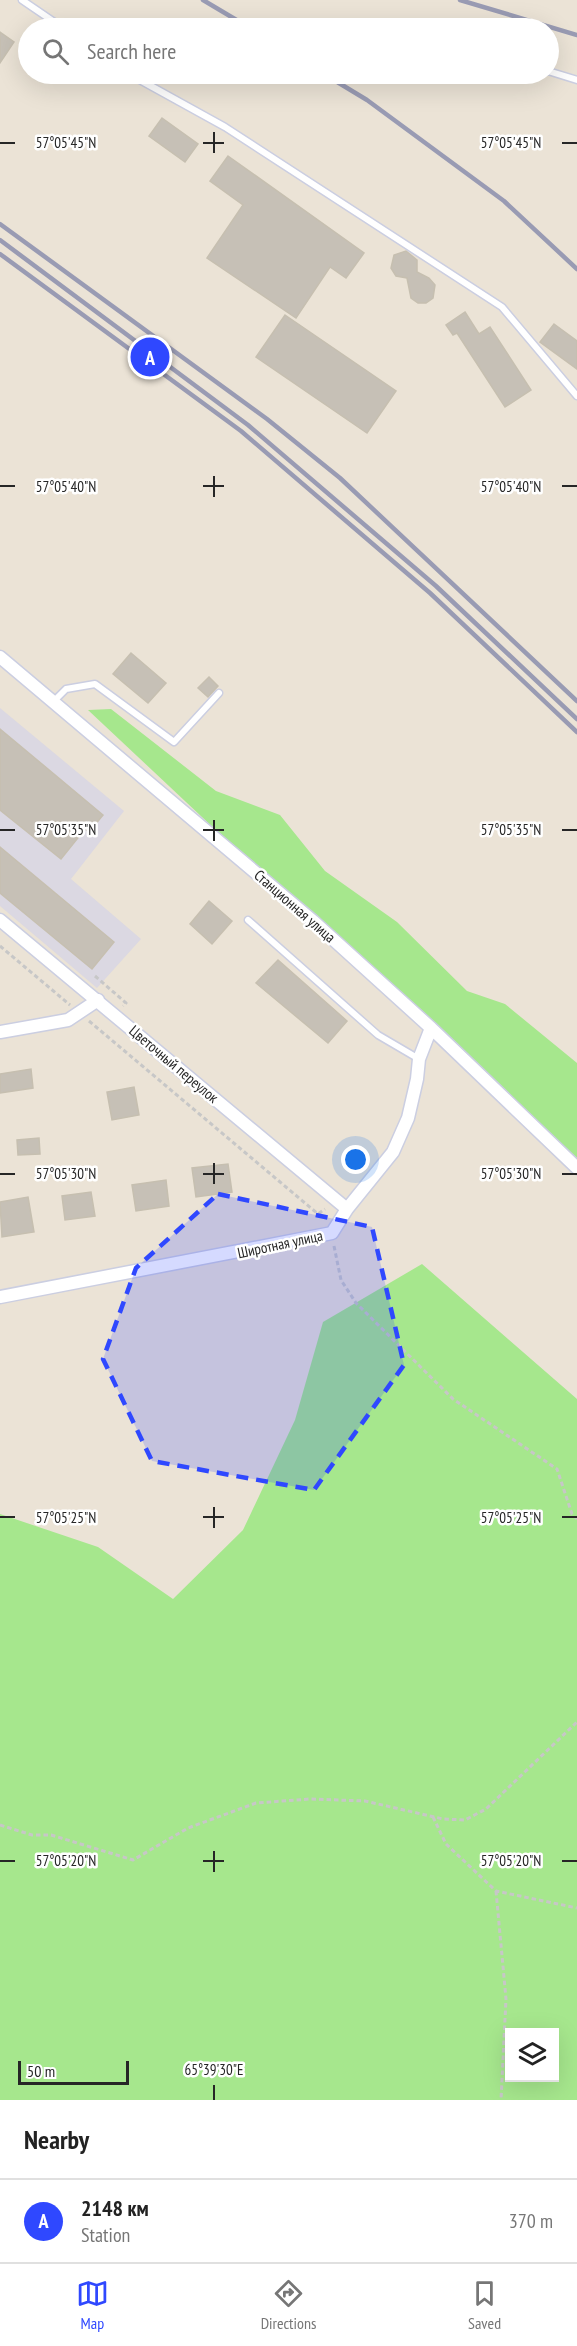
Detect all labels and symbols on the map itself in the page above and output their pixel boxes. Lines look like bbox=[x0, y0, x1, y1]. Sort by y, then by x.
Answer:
text: 57°05'45"N bbox=[36, 133, 96, 152]
text: 57°05'45"N bbox=[481, 133, 541, 152]
pin: A bbox=[130, 334, 170, 380]
text: 57°05'40"N bbox=[36, 477, 96, 496]
text: 57°05'40"N bbox=[481, 477, 541, 496]
text: 57°05'35"N bbox=[36, 820, 96, 839]
text: 57°05'35"N bbox=[481, 820, 541, 839]
street label: Станционная улица bbox=[250, 865, 340, 947]
street label: Цветочный переулок bbox=[125, 1021, 223, 1107]
your location bbox=[341, 1145, 370, 1174]
text: 57°05'30"N bbox=[36, 1164, 96, 1183]
text: 57°05'30"N bbox=[481, 1164, 541, 1183]
street label: Широтная улица bbox=[236, 1226, 324, 1262]
text: 57°05'25"N bbox=[36, 1508, 96, 1527]
text: 57°05'25"N bbox=[481, 1508, 541, 1527]
text: 57°05'20"N bbox=[36, 1851, 96, 1870]
text: 57°05'20"N bbox=[481, 1851, 541, 1870]
scale bar bbox=[18, 2058, 129, 2086]
text: 65°39'30"E bbox=[184, 2060, 244, 2079]

